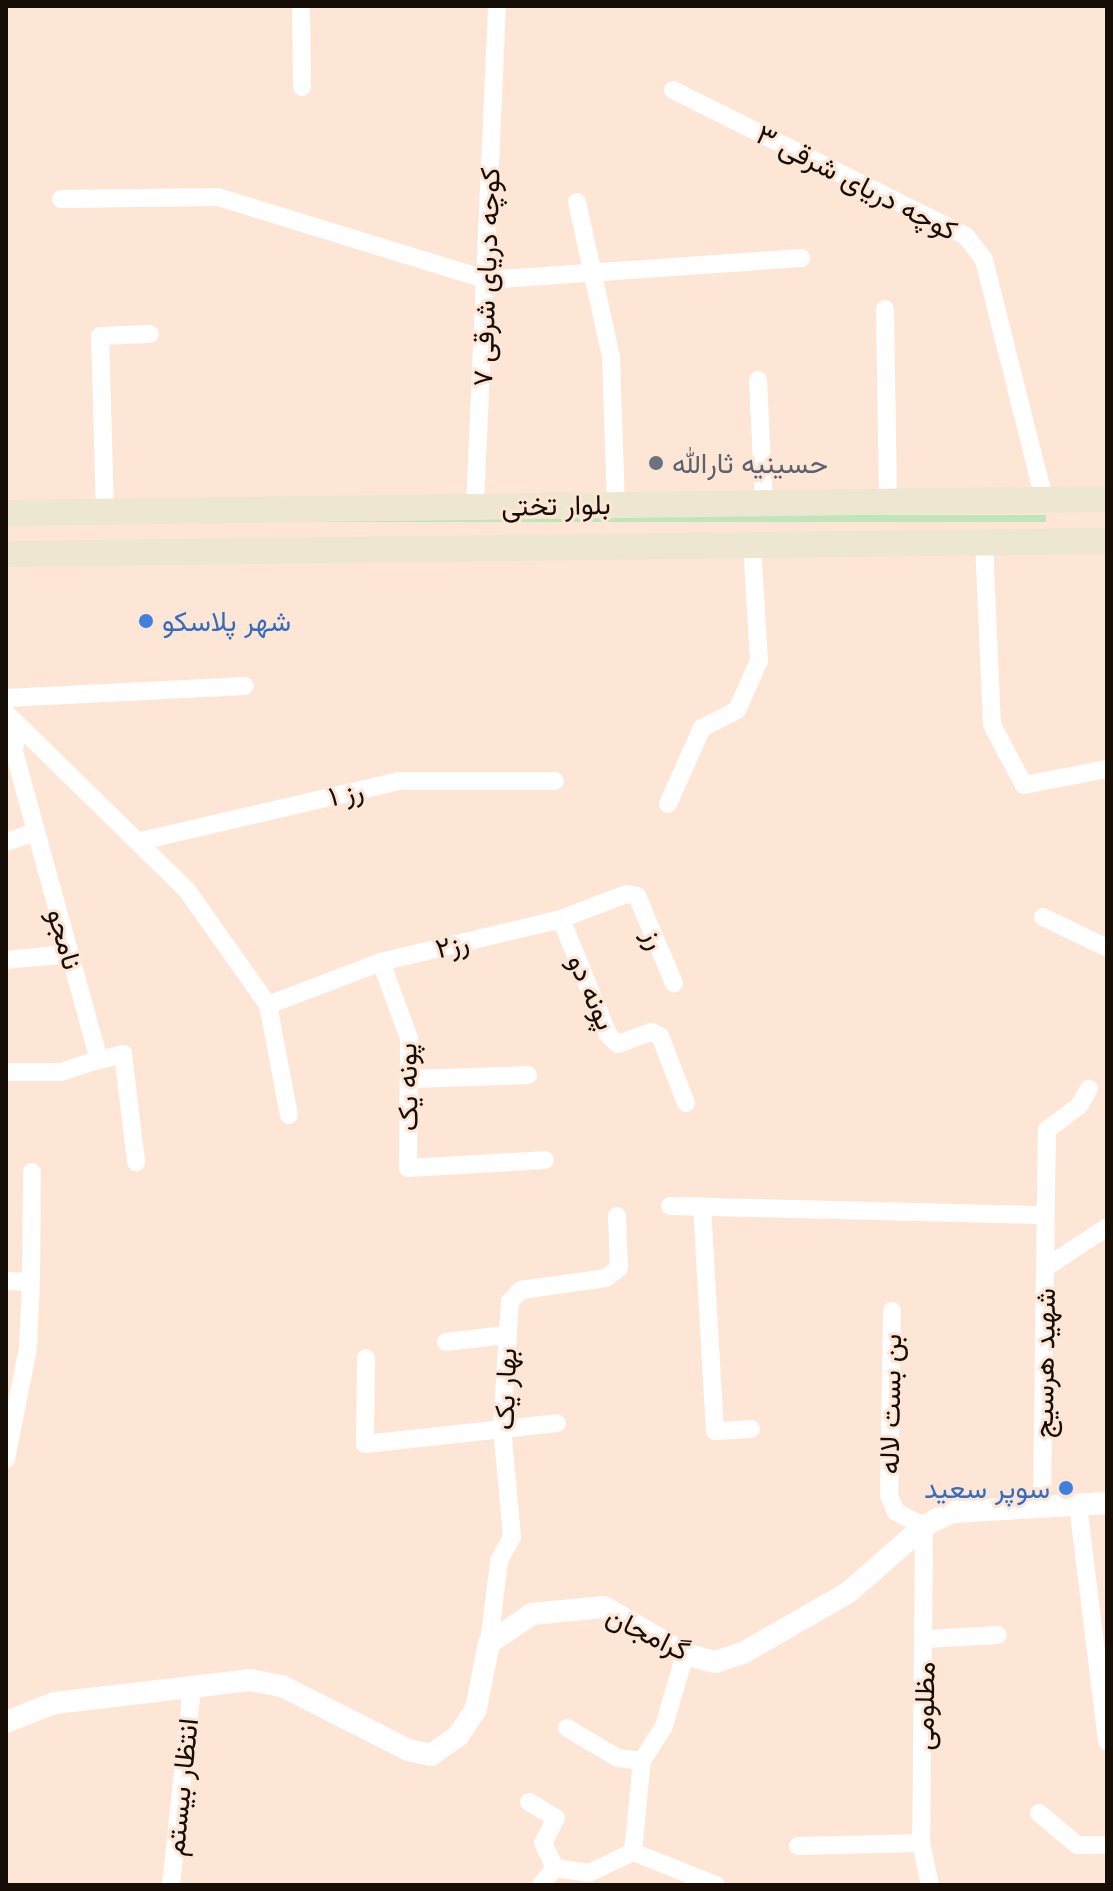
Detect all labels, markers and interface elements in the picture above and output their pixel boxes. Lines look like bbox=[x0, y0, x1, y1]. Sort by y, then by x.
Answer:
street label: کوچه دریای شرقی ۳ bbox=[751, 117, 963, 247]
street label: کوچه دریای شرقی ۷ bbox=[465, 167, 507, 387]
place label: حسینیه ثارالله bbox=[672, 446, 828, 480]
marker: حسینیه ثارالله bbox=[647, 454, 665, 472]
street label: بلوار تختی bbox=[501, 487, 611, 523]
place label: شهر پلاسکو bbox=[162, 604, 291, 638]
marker: شهر پلاسکو bbox=[137, 612, 155, 630]
street label: رز ۱ bbox=[325, 773, 367, 813]
street label: نامجو bbox=[40, 905, 90, 973]
street label: رز bbox=[636, 924, 674, 954]
street label: رز۲ bbox=[432, 925, 472, 965]
street label: پونه دو bbox=[561, 949, 623, 1035]
street label: پونه یک bbox=[389, 1043, 425, 1131]
street label: شهید هرسیج bbox=[1026, 1288, 1062, 1438]
street label: بن بست لاله bbox=[872, 1333, 908, 1475]
street label: بهار یک bbox=[487, 1347, 523, 1431]
place label: سوپر سعید bbox=[924, 1471, 1050, 1505]
marker: سوپر سعید bbox=[1057, 1479, 1075, 1497]
street label: گرامجان bbox=[601, 1599, 695, 1667]
street label: مظلومی bbox=[906, 1661, 942, 1751]
street label: انتظار بیستم bbox=[157, 1717, 205, 1857]

